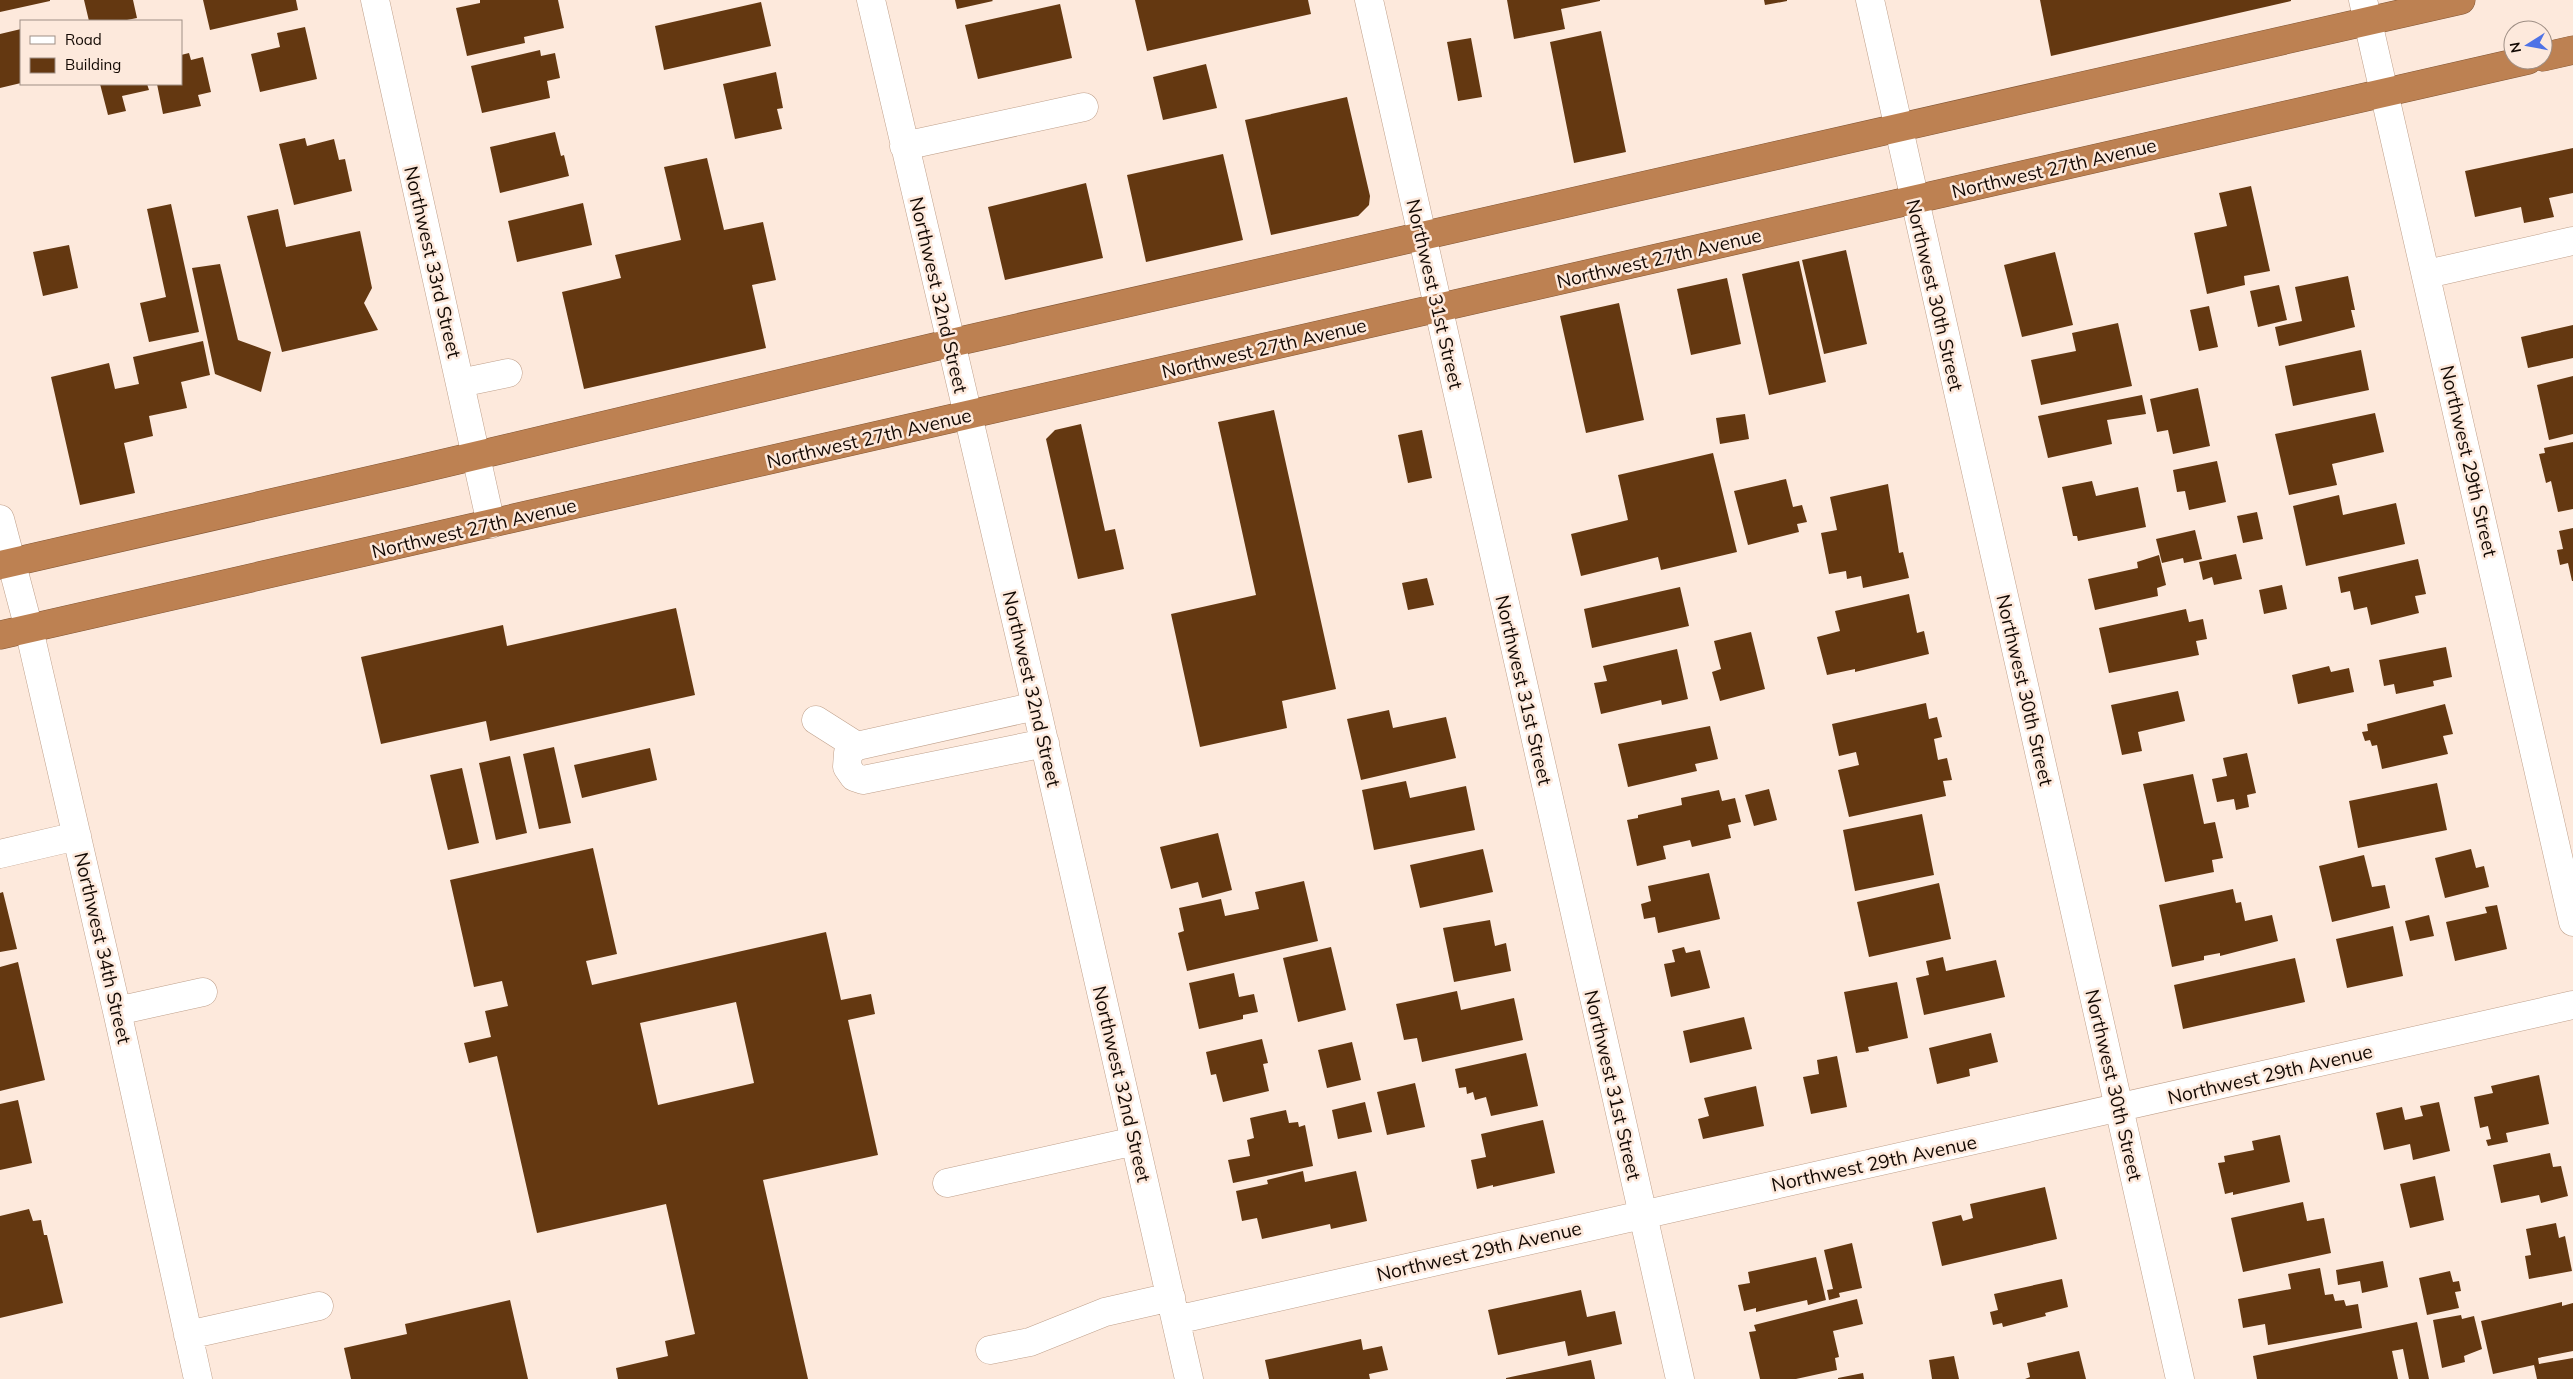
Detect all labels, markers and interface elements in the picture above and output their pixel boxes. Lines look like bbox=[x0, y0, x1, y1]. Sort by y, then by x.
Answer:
legend bbox=[20, 20, 182, 85]
north arrow bbox=[2503, 20, 2553, 70]
text: Road bbox=[65, 30, 102, 49]
text: N bbox=[2505, 41, 2525, 54]
text: Building bbox=[65, 55, 121, 74]
street label: Northwest 27th Avenue bbox=[1949, 133, 2159, 203]
street label: Northwest 33rd Street bbox=[399, 164, 467, 361]
street label: Northwest 32nd Street bbox=[905, 195, 973, 396]
street label: Northwest 31st Street bbox=[1401, 197, 1469, 392]
street label: Northwest 30th Street bbox=[1901, 197, 1969, 393]
street label: Northwest 27th Avenue bbox=[1554, 223, 1764, 293]
street label: Northwest 27th Avenue bbox=[1159, 313, 1369, 383]
street label: Northwest 29th Street bbox=[2435, 363, 2503, 559]
street label: Northwest 27th Avenue bbox=[764, 403, 974, 473]
street label: Northwest 27th Avenue bbox=[369, 493, 579, 563]
street label: Northwest 32nd Street bbox=[998, 589, 1066, 790]
street label: Northwest 30th Street bbox=[1991, 592, 2059, 788]
street label: Northwest 31st Street bbox=[1490, 593, 1558, 788]
street label: Northwest 34th Street bbox=[69, 850, 137, 1046]
street label: Northwest 32nd Street bbox=[1088, 984, 1156, 1185]
street label: Northwest 30th Street bbox=[2080, 987, 2148, 1183]
street label: Northwest 31st Street bbox=[1579, 988, 1647, 1183]
street label: Northwest 29th Avenue bbox=[2165, 1039, 2375, 1109]
street label: Northwest 29th Avenue bbox=[1769, 1129, 1979, 1197]
street label: Northwest 29th Avenue bbox=[1374, 1216, 1584, 1286]

